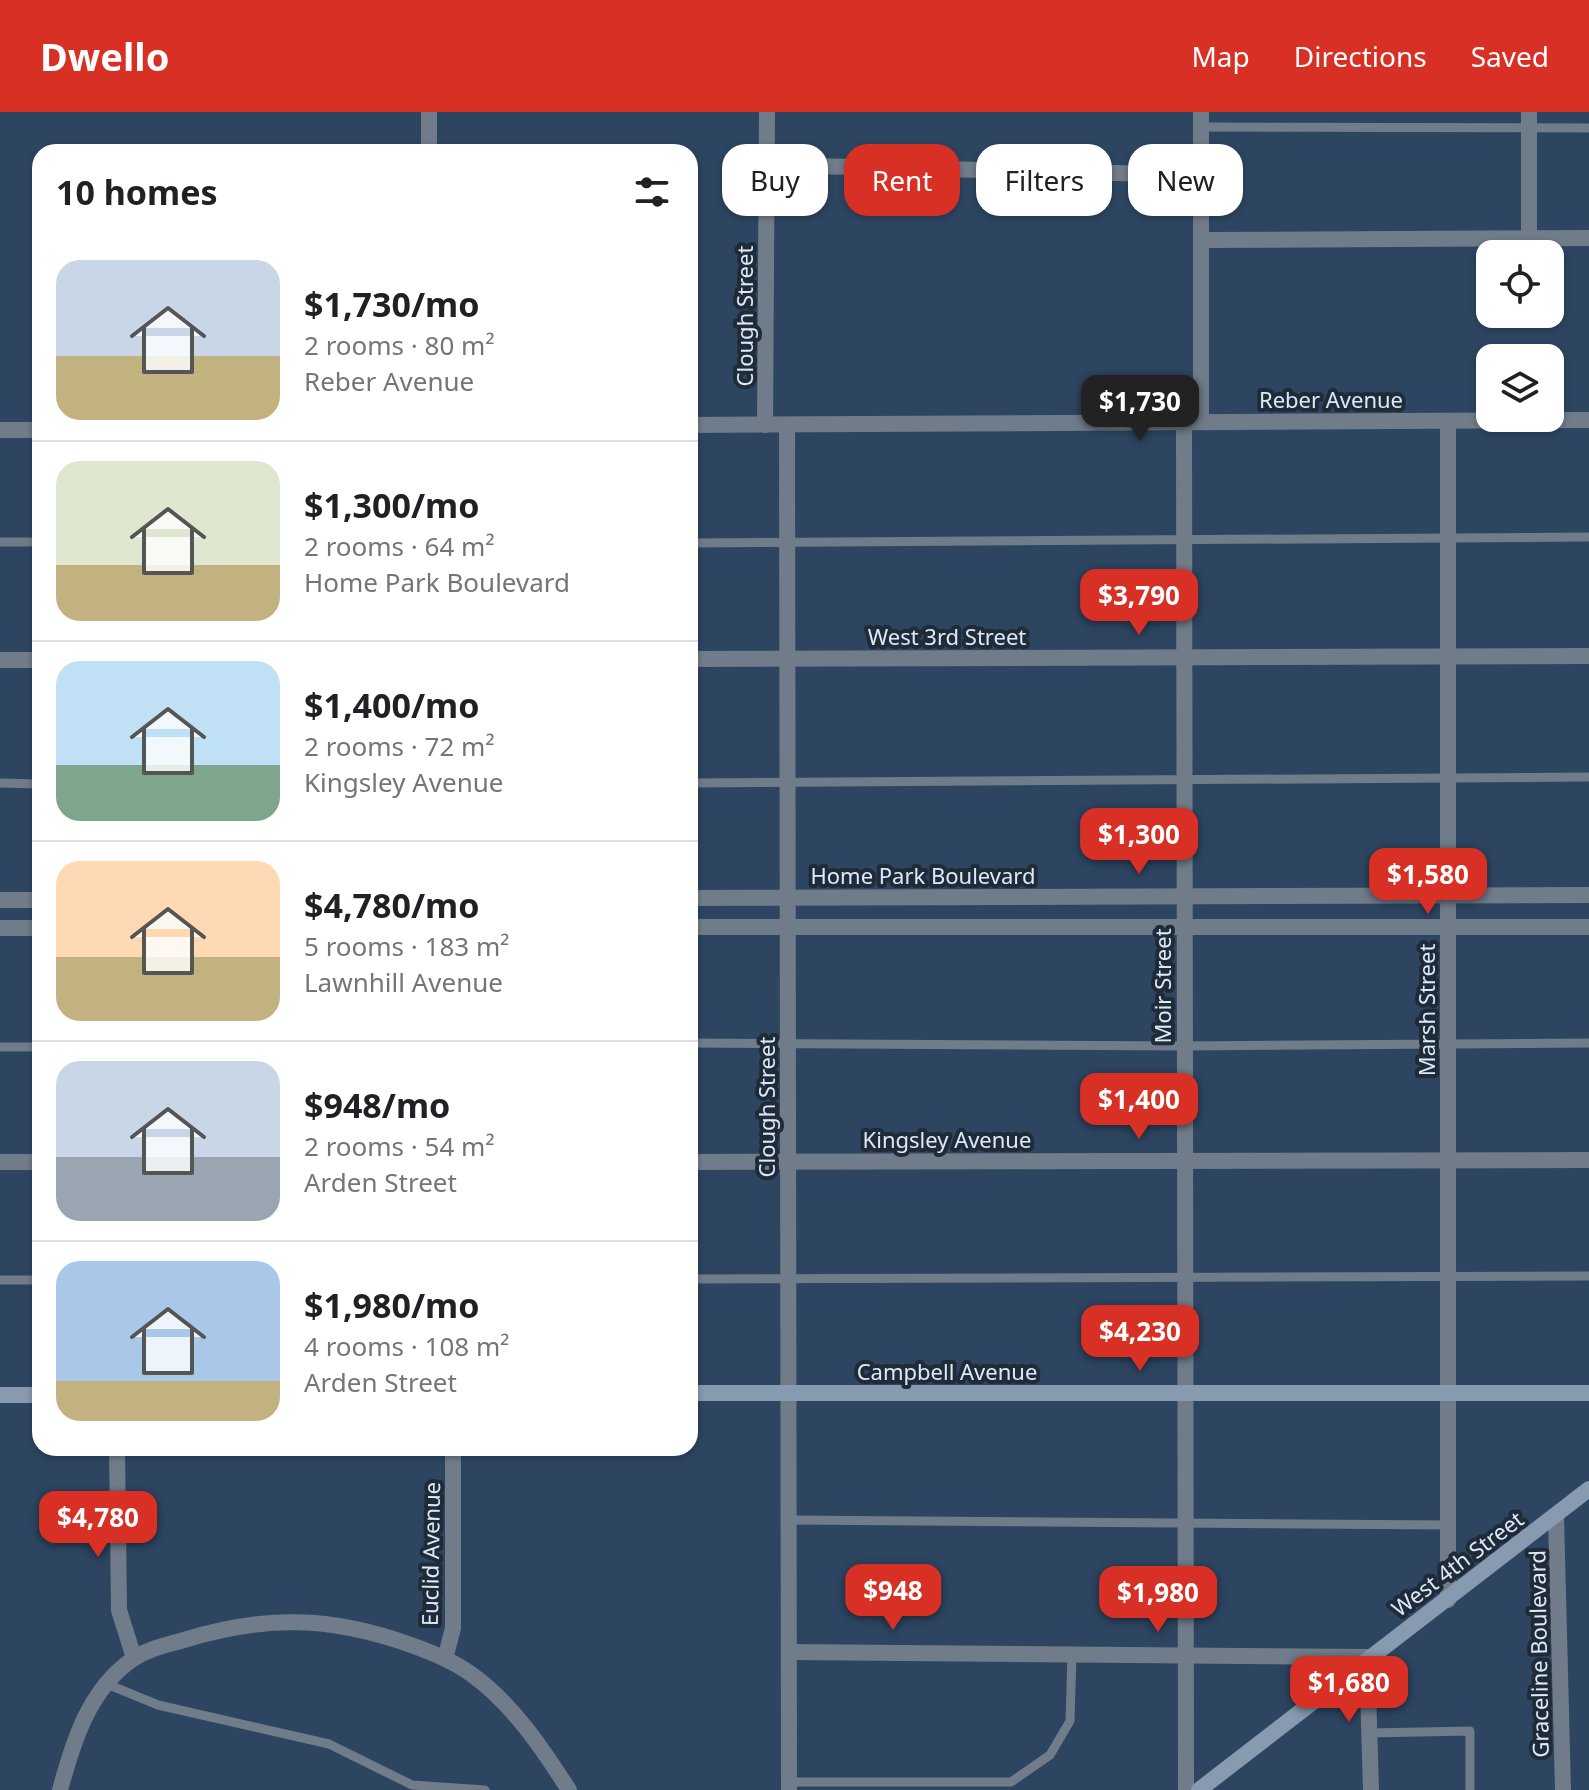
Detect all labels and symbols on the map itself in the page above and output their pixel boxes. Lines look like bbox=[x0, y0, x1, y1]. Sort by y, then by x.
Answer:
street label: Clough Street bbox=[729, 246, 759, 386]
pin: $1,730 bbox=[1075, 375, 1205, 443]
street label: Reber Avenue bbox=[1259, 384, 1403, 414]
pin: $3,790 bbox=[1074, 569, 1204, 637]
street label: West 3rd Street bbox=[868, 621, 1026, 651]
pin: $1,300 bbox=[1074, 808, 1204, 876]
pin: $1,580 bbox=[1363, 848, 1493, 916]
street label: Home Park Boulevard bbox=[810, 860, 1036, 890]
street label: Moir Street bbox=[1147, 928, 1177, 1044]
street label: Marsh Street bbox=[1411, 944, 1441, 1076]
street label: Clough Street bbox=[751, 1037, 781, 1177]
pin: $1,400 bbox=[1074, 1073, 1204, 1141]
street label: Kingsley Avenue bbox=[863, 1124, 1031, 1154]
pin: $4,230 bbox=[1075, 1305, 1205, 1373]
street label: Campbell Avenue bbox=[857, 1356, 1037, 1386]
street label: Euclid Avenue bbox=[414, 1482, 446, 1626]
pin: $4,780 bbox=[33, 1491, 163, 1559]
street label: West 4th Street bbox=[1385, 1503, 1529, 1622]
street label: Graceline Boulevard bbox=[1521, 1550, 1555, 1758]
pin: $948 bbox=[846, 1564, 940, 1632]
pin: $1,980 bbox=[1093, 1566, 1223, 1634]
pin: $1,680 bbox=[1284, 1656, 1414, 1724]

